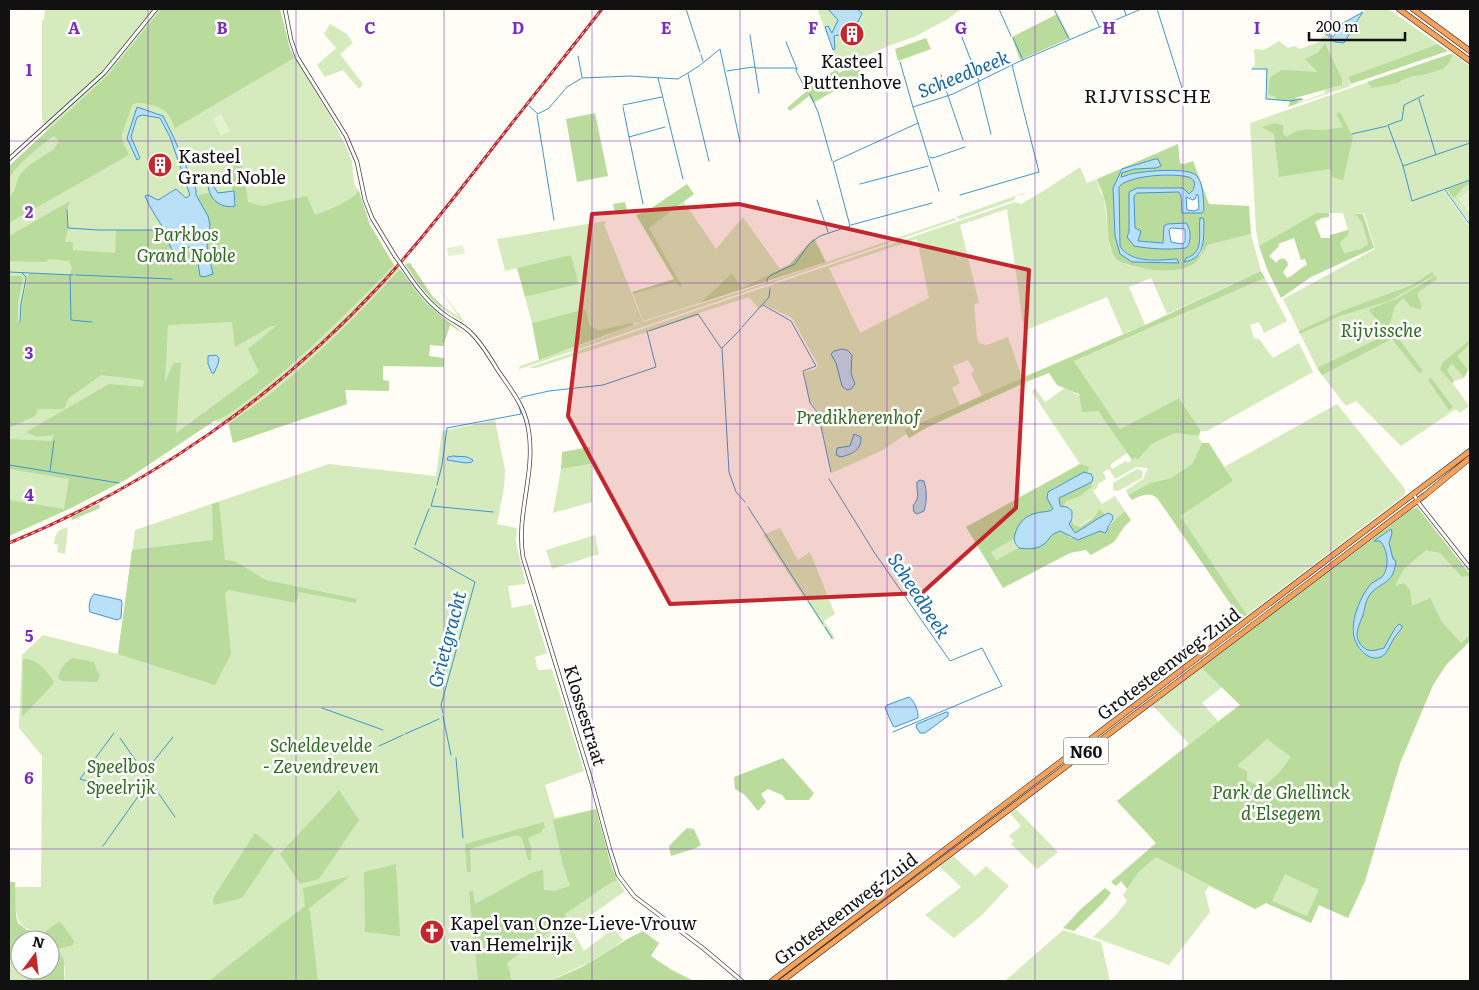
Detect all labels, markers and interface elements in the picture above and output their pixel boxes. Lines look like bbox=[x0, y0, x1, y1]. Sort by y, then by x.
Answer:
scale bar bbox=[1309, 10, 1405, 42]
text: 200 m bbox=[1316, 14, 1359, 37]
text: A bbox=[68, 15, 80, 39]
text: B bbox=[216, 15, 228, 39]
text: C bbox=[364, 15, 376, 39]
text: D bbox=[512, 15, 524, 39]
text: E bbox=[661, 15, 672, 39]
text: F bbox=[808, 15, 818, 39]
text: G bbox=[955, 15, 967, 39]
text: H bbox=[1102, 15, 1116, 39]
text: I bbox=[1254, 15, 1260, 39]
building icon: Kasteel Puttenhove bbox=[839, 21, 865, 47]
water label: Scheedbeek bbox=[913, 42, 1014, 104]
place label: Kasteel Puttenhove bbox=[803, 47, 901, 95]
text: 1 bbox=[26, 57, 33, 81]
district label: RIJVISSCHE bbox=[1084, 81, 1212, 109]
place label: Kasteel Grand Noble bbox=[178, 142, 286, 190]
building icon: Kasteel Grand Noble bbox=[147, 152, 173, 178]
text: 2 bbox=[25, 199, 34, 223]
park label: Parkbos Grand Noble bbox=[136, 220, 236, 268]
park label: Rijvissche bbox=[1340, 316, 1422, 343]
text: 3 bbox=[25, 340, 34, 364]
park label: Predikherenhof bbox=[796, 403, 922, 430]
text: 4 bbox=[24, 482, 34, 506]
water label: Scheedbeek bbox=[882, 547, 958, 644]
water label: Grietgracht bbox=[420, 587, 472, 691]
street label: Grotesteenweg-Zuid bbox=[1091, 600, 1245, 726]
text: 5 bbox=[25, 623, 34, 647]
street label: Klossestraat bbox=[558, 661, 614, 770]
park label: Scheldevelde - Zevendreven bbox=[263, 731, 379, 779]
road number: N60 bbox=[1064, 738, 1108, 764]
park label: Speelbos Speelrijk bbox=[86, 752, 156, 800]
text: 6 bbox=[24, 765, 34, 789]
park label: Park de Ghellinck d'Elsegem bbox=[1212, 778, 1350, 826]
street label: Grotesteenweg-Zuid bbox=[768, 845, 922, 971]
place label: Kapel van Onze-Lieve-Vrouw van Hemelrijk bbox=[450, 909, 697, 957]
church icon: Kapel van Onze-Lieve-Vrouw van Hemelrijk bbox=[419, 919, 445, 945]
north arrow bbox=[10, 930, 60, 980]
text: N bbox=[30, 930, 47, 953]

